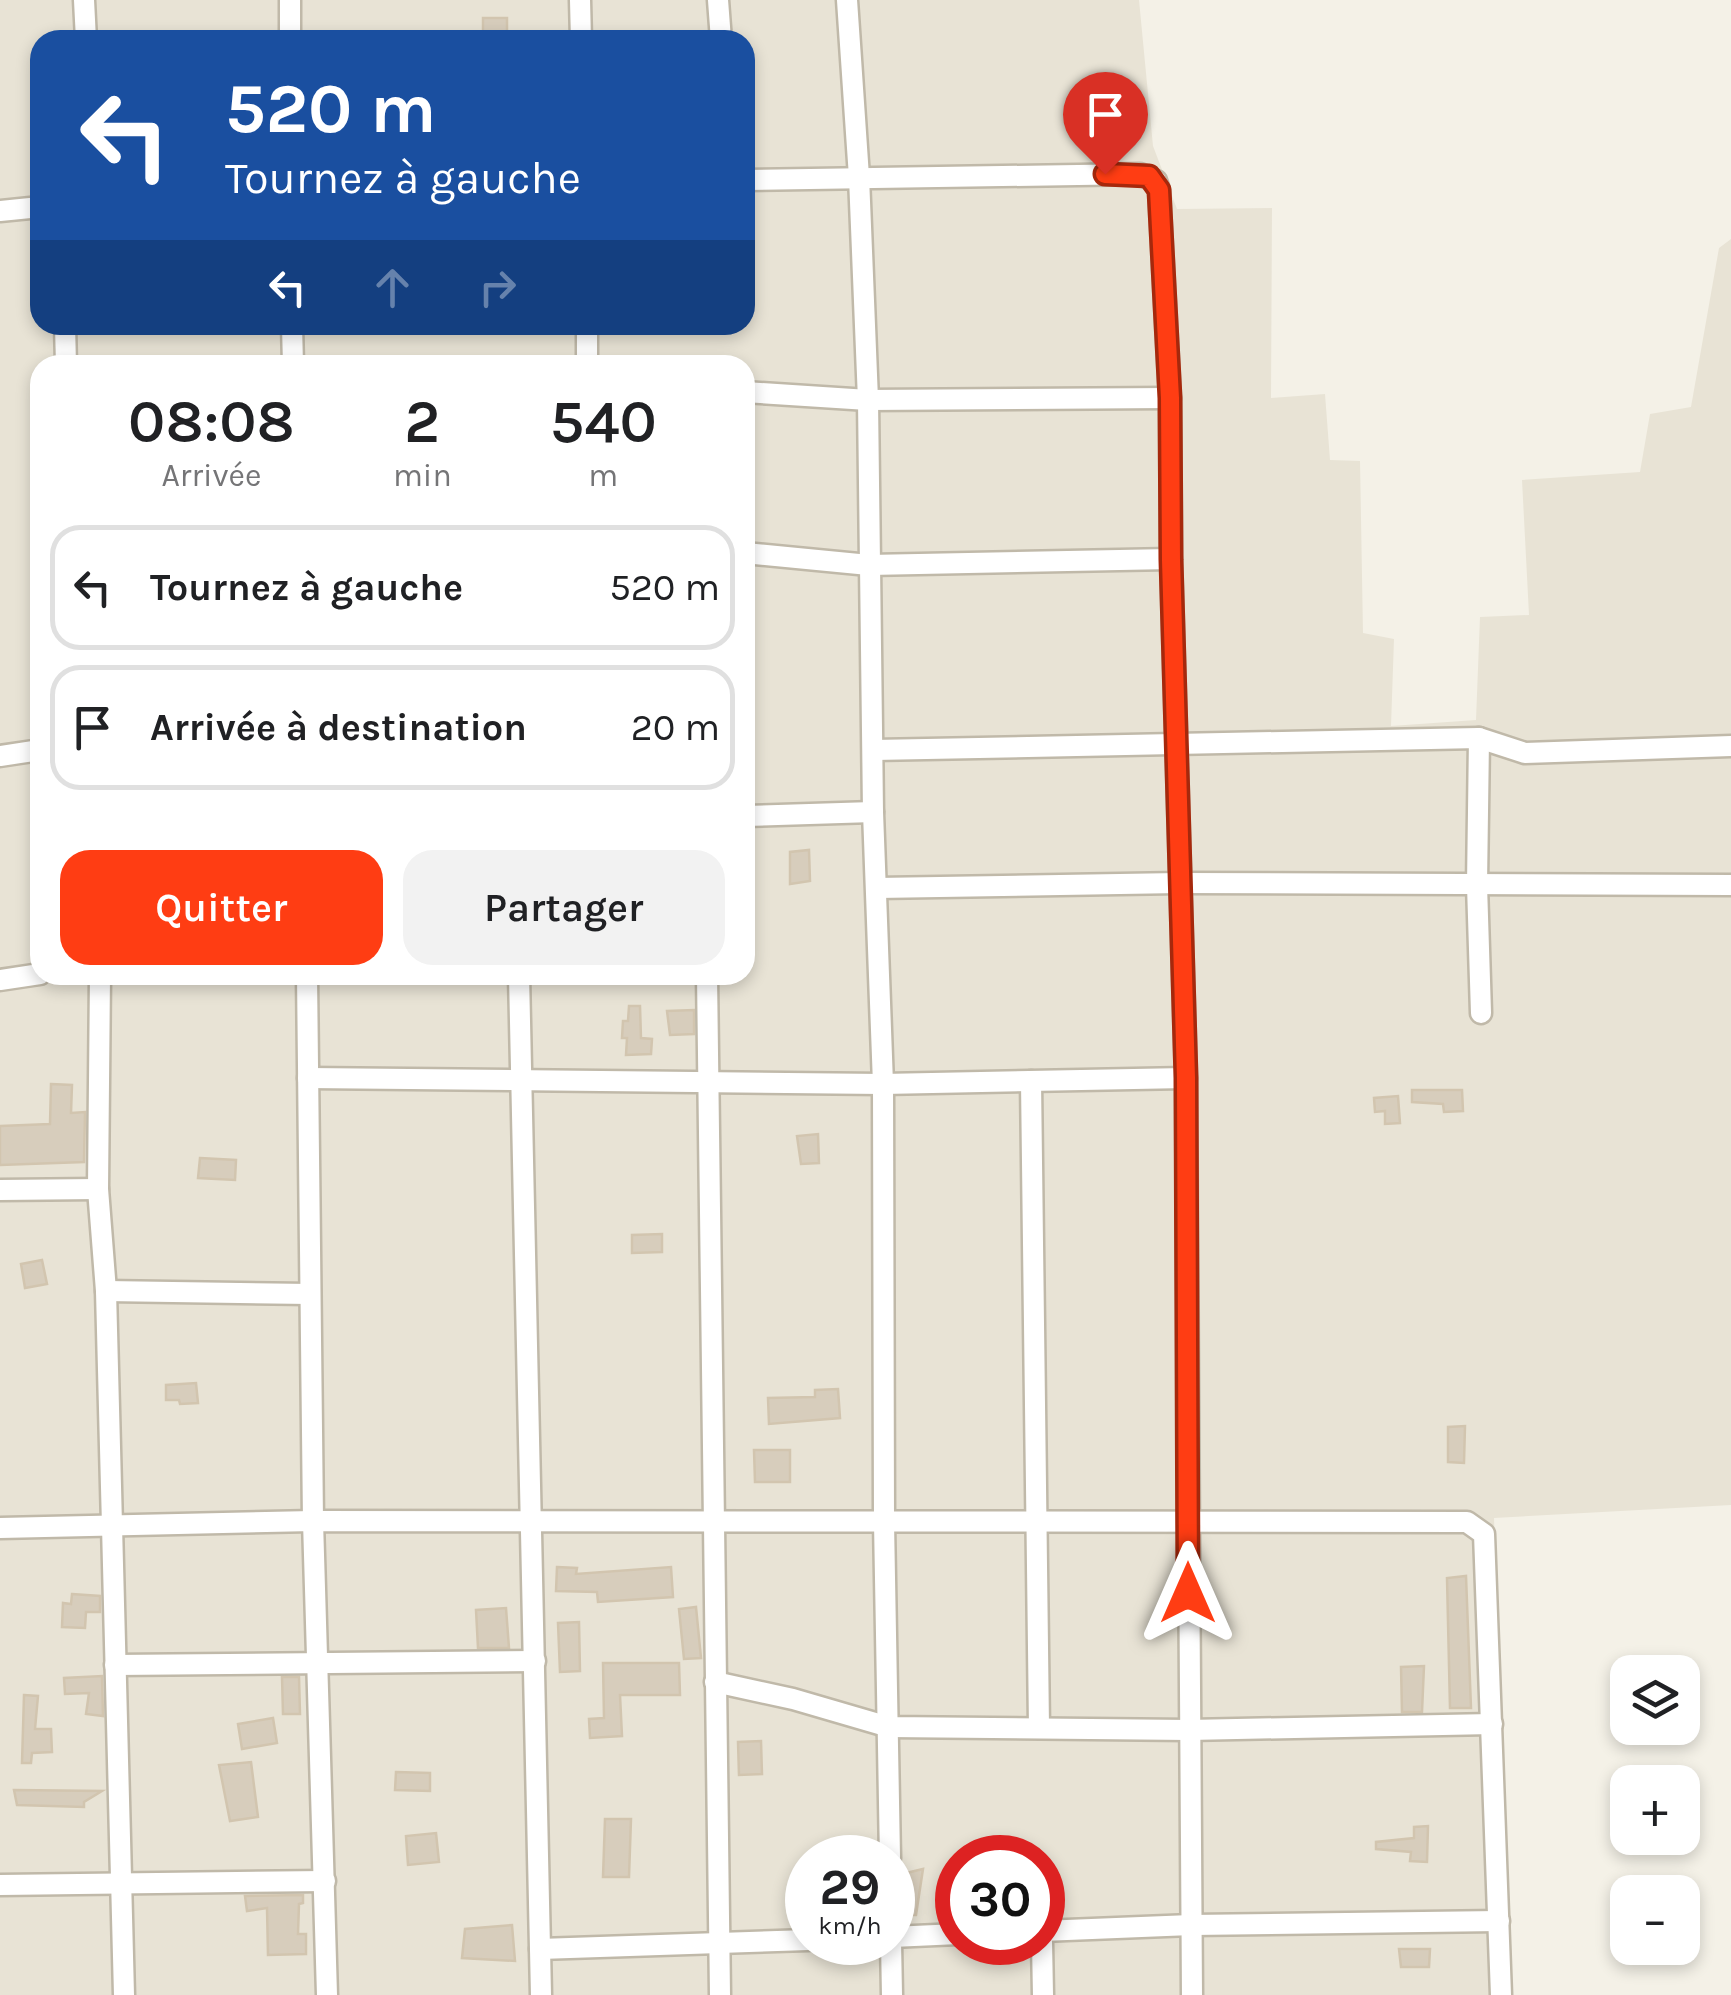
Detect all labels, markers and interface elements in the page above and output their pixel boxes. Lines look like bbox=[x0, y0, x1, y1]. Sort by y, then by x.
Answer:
text: 520 m bbox=[225, 68, 437, 150]
icon: left bbox=[60, 70, 190, 200]
pin bbox=[1063, 72, 1148, 175]
icon: arrive bbox=[1078, 87, 1133, 142]
text: Tournez à gauche bbox=[225, 152, 581, 204]
icon: left bbox=[260, 260, 315, 315]
icon: ahead bbox=[365, 260, 420, 315]
icon: right bbox=[470, 260, 525, 315]
text: 08:08 bbox=[128, 387, 295, 457]
text: 2 bbox=[404, 387, 440, 457]
text: 540 bbox=[550, 387, 657, 457]
text: Arrivée bbox=[161, 457, 261, 494]
text: min bbox=[393, 457, 452, 494]
text: m bbox=[588, 457, 618, 494]
icon: left bbox=[65, 560, 120, 615]
text: Tournez à gauche bbox=[150, 565, 463, 610]
text: 520 m bbox=[609, 565, 720, 610]
icon: arrive bbox=[65, 700, 120, 755]
text: Arrivée à destination bbox=[150, 705, 527, 750]
text: 20 m bbox=[631, 705, 720, 750]
button: Quitter bbox=[60, 850, 383, 965]
button: Partager bbox=[403, 850, 725, 965]
position arrow bbox=[1136, 1541, 1240, 1645]
map controls bbox=[1610, 1655, 1700, 1965]
button: layers bbox=[1610, 1655, 1700, 1745]
button: + bbox=[1610, 1765, 1700, 1855]
speed limit sign: 30 bbox=[935, 1835, 1065, 1965]
text: 29 bbox=[820, 1858, 880, 1917]
button: − bbox=[1610, 1875, 1700, 1965]
text: km/h bbox=[818, 1911, 882, 1940]

